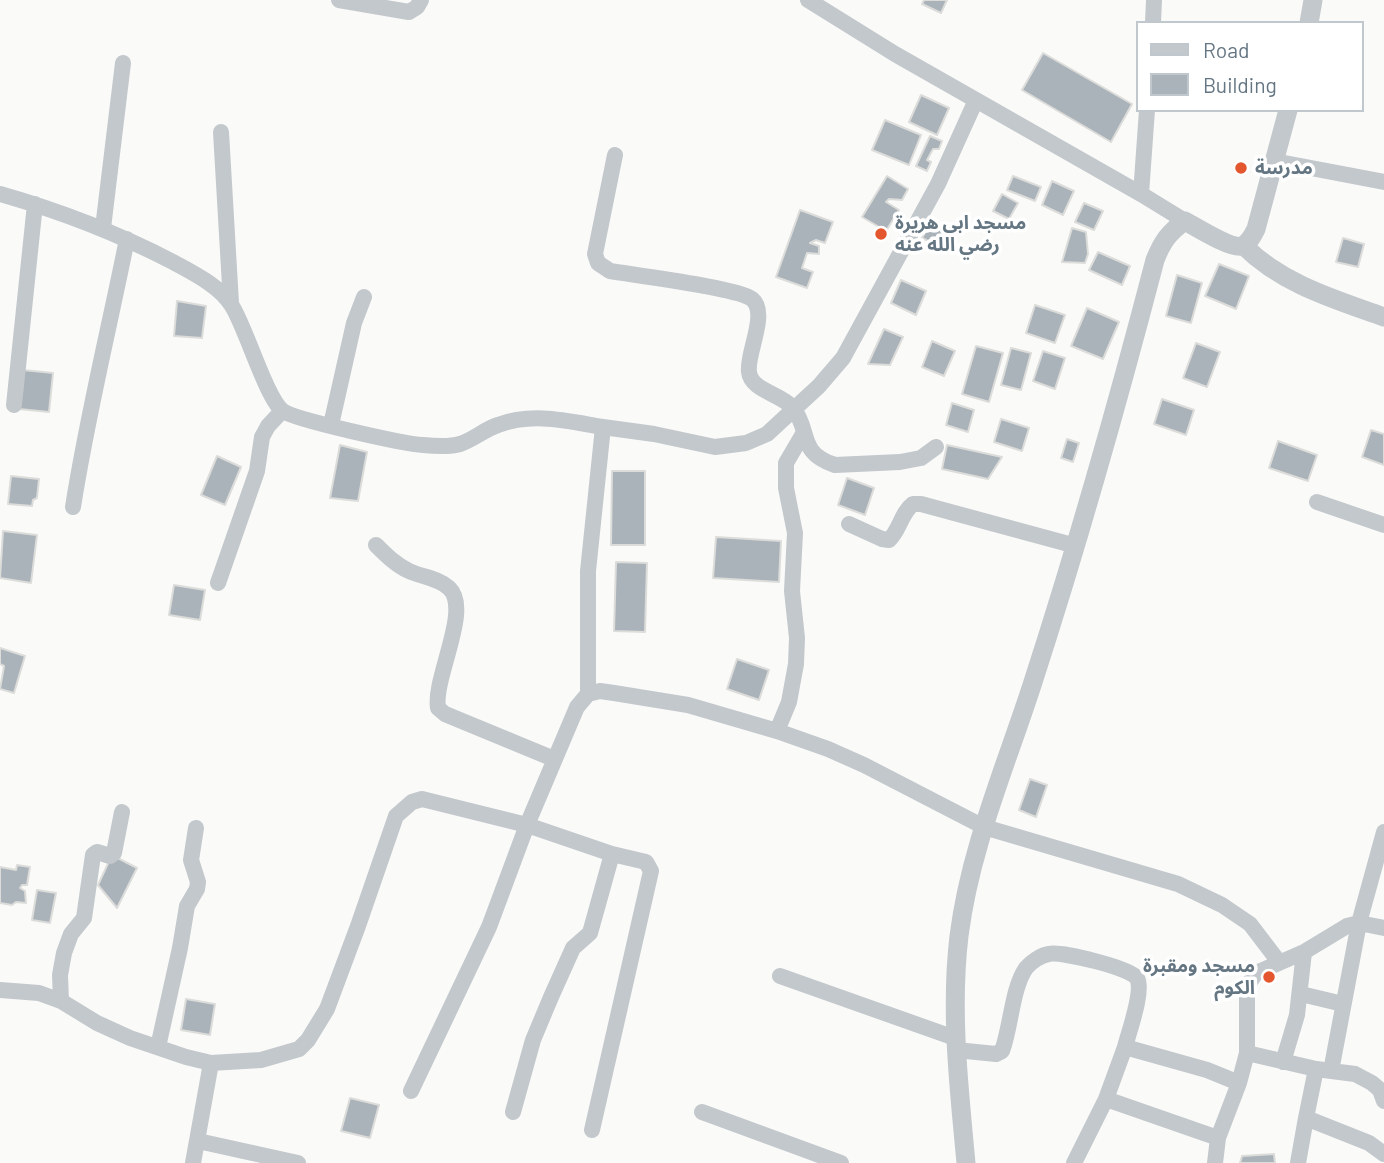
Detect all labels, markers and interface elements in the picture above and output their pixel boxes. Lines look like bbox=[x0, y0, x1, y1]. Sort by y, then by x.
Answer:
legend bbox=[1136, 21, 1363, 112]
text: Road bbox=[1203, 37, 1249, 62]
text: Building bbox=[1203, 72, 1277, 97]
place label: مدرسة bbox=[1255, 157, 1313, 179]
marker: مدرسة bbox=[1233, 160, 1249, 176]
place label: مسجد ابي هريرة رضي الله عنه bbox=[895, 212, 1026, 256]
marker: مسجد ابي هريرة رضي الله عنه bbox=[873, 226, 889, 242]
place label: مسجد ومقبرة الكوم bbox=[1143, 955, 1255, 999]
marker: مسجد ومقبرة الكوم bbox=[1261, 969, 1277, 985]

